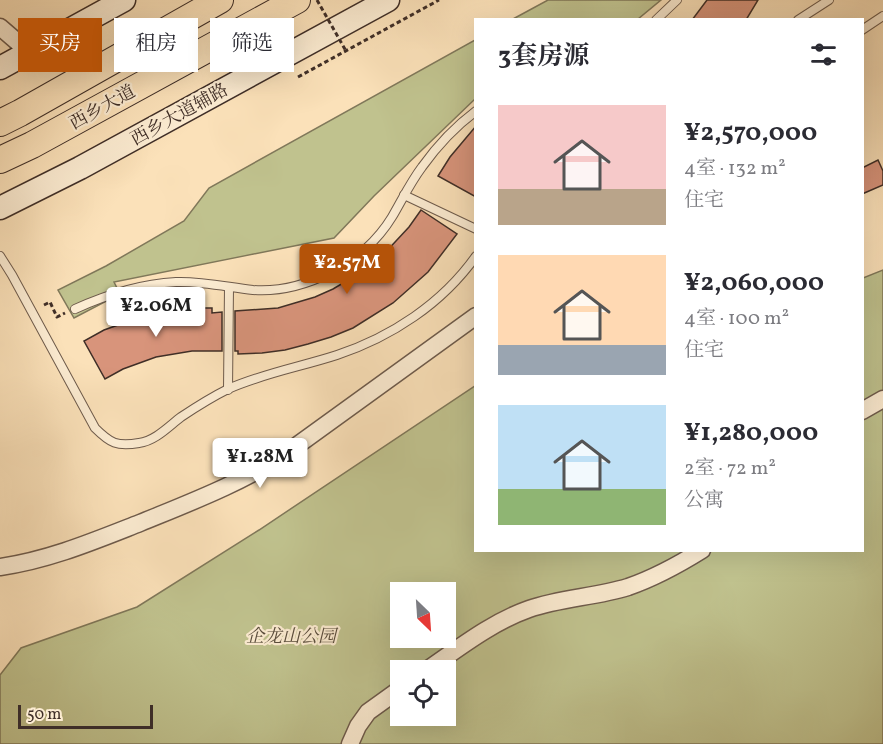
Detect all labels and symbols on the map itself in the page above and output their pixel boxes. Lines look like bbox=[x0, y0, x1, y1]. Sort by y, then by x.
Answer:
street label: 西乡大道辅路 bbox=[126, 78, 233, 152]
street label: 西乡大道 bbox=[65, 80, 140, 137]
pin: ¥2.57M bbox=[298, 244, 396, 295]
pin: ¥2.06M bbox=[107, 287, 205, 338]
pin: ¥1.28M bbox=[211, 438, 309, 489]
north arrow bbox=[390, 582, 456, 648]
park label: 企龙山公园 bbox=[246, 625, 339, 650]
scale bar bbox=[18, 702, 153, 730]

